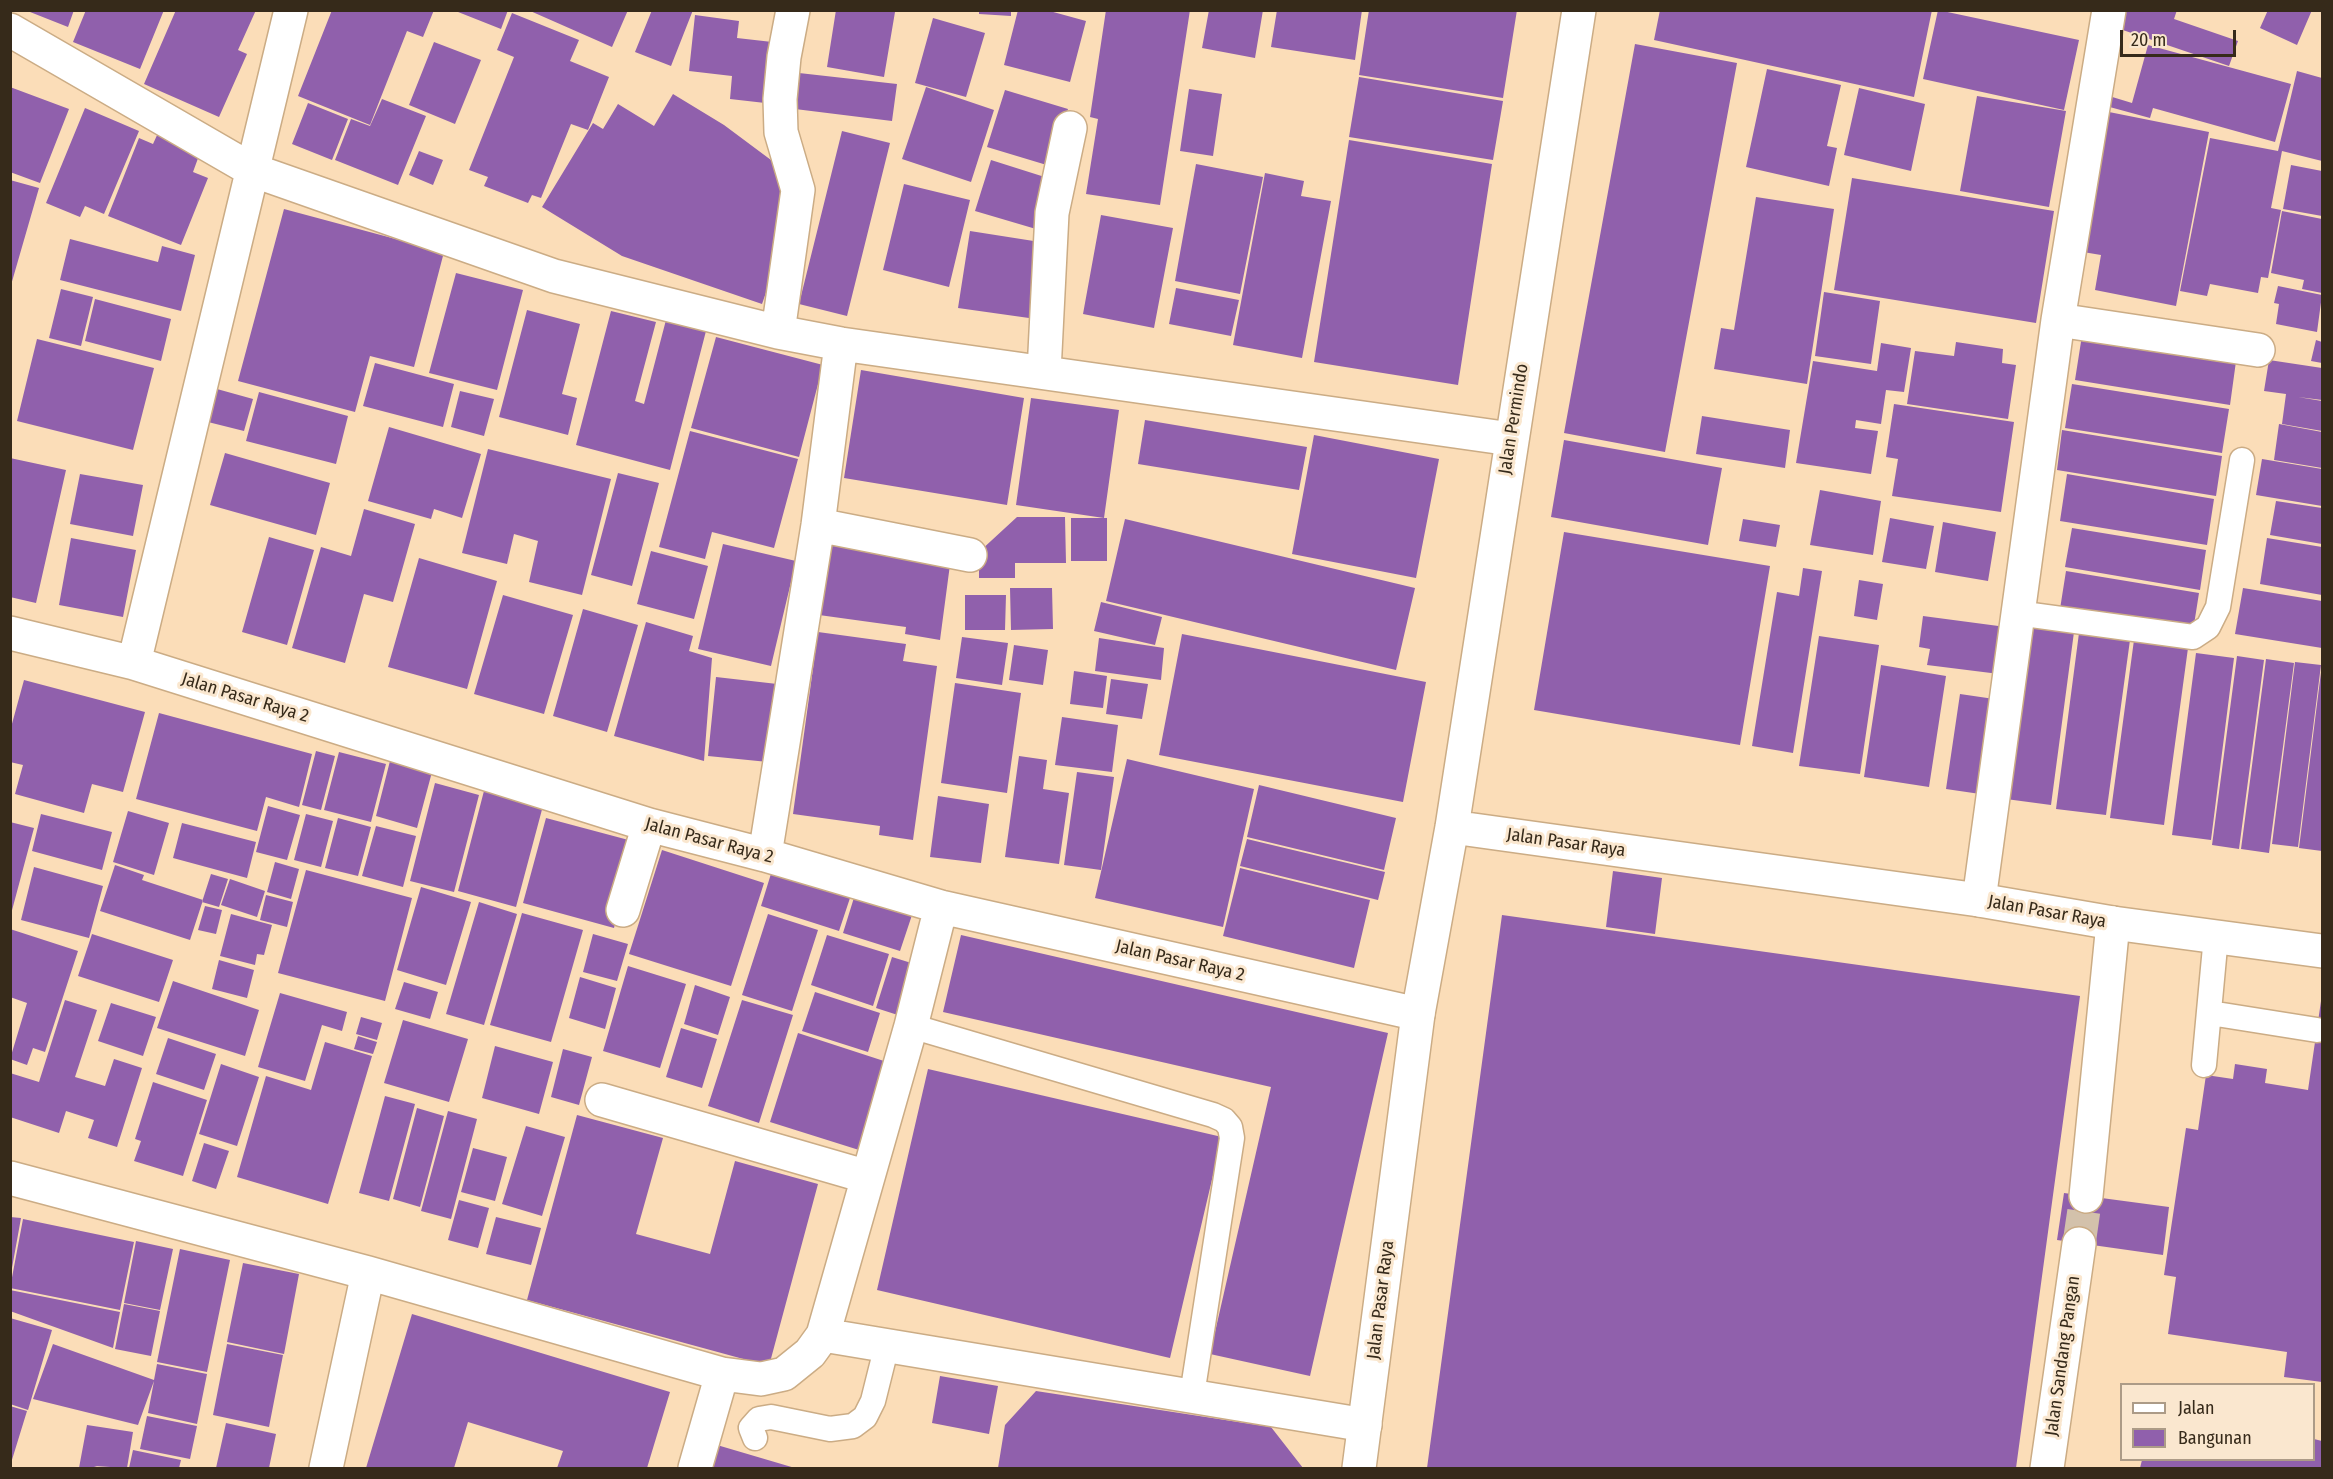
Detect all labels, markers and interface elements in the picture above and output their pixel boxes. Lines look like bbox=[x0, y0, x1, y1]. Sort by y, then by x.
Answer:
scale bar bbox=[2123, 18, 2238, 56]
text: 20 m bbox=[2131, 29, 2166, 51]
street label: Jalan Permindo bbox=[1495, 362, 1533, 476]
street label: Jalan Pasar Raya 2 bbox=[179, 668, 311, 728]
street label: Jalan Pasar Raya 2 bbox=[643, 814, 775, 868]
street label: Jalan Pasar Raya bbox=[1505, 824, 1627, 862]
street label: Jalan Pasar Raya bbox=[1986, 891, 2108, 933]
street label: Jalan Pasar Raya 2 bbox=[1113, 936, 1247, 986]
street label: Jalan Pasar Raya bbox=[1363, 1239, 1399, 1361]
street label: Jalan Sandang Pangan bbox=[2041, 1274, 2085, 1438]
legend bbox=[2120, 1383, 2315, 1461]
text: Jalan bbox=[2178, 1397, 2215, 1419]
text: Bangunan bbox=[2178, 1427, 2252, 1449]

